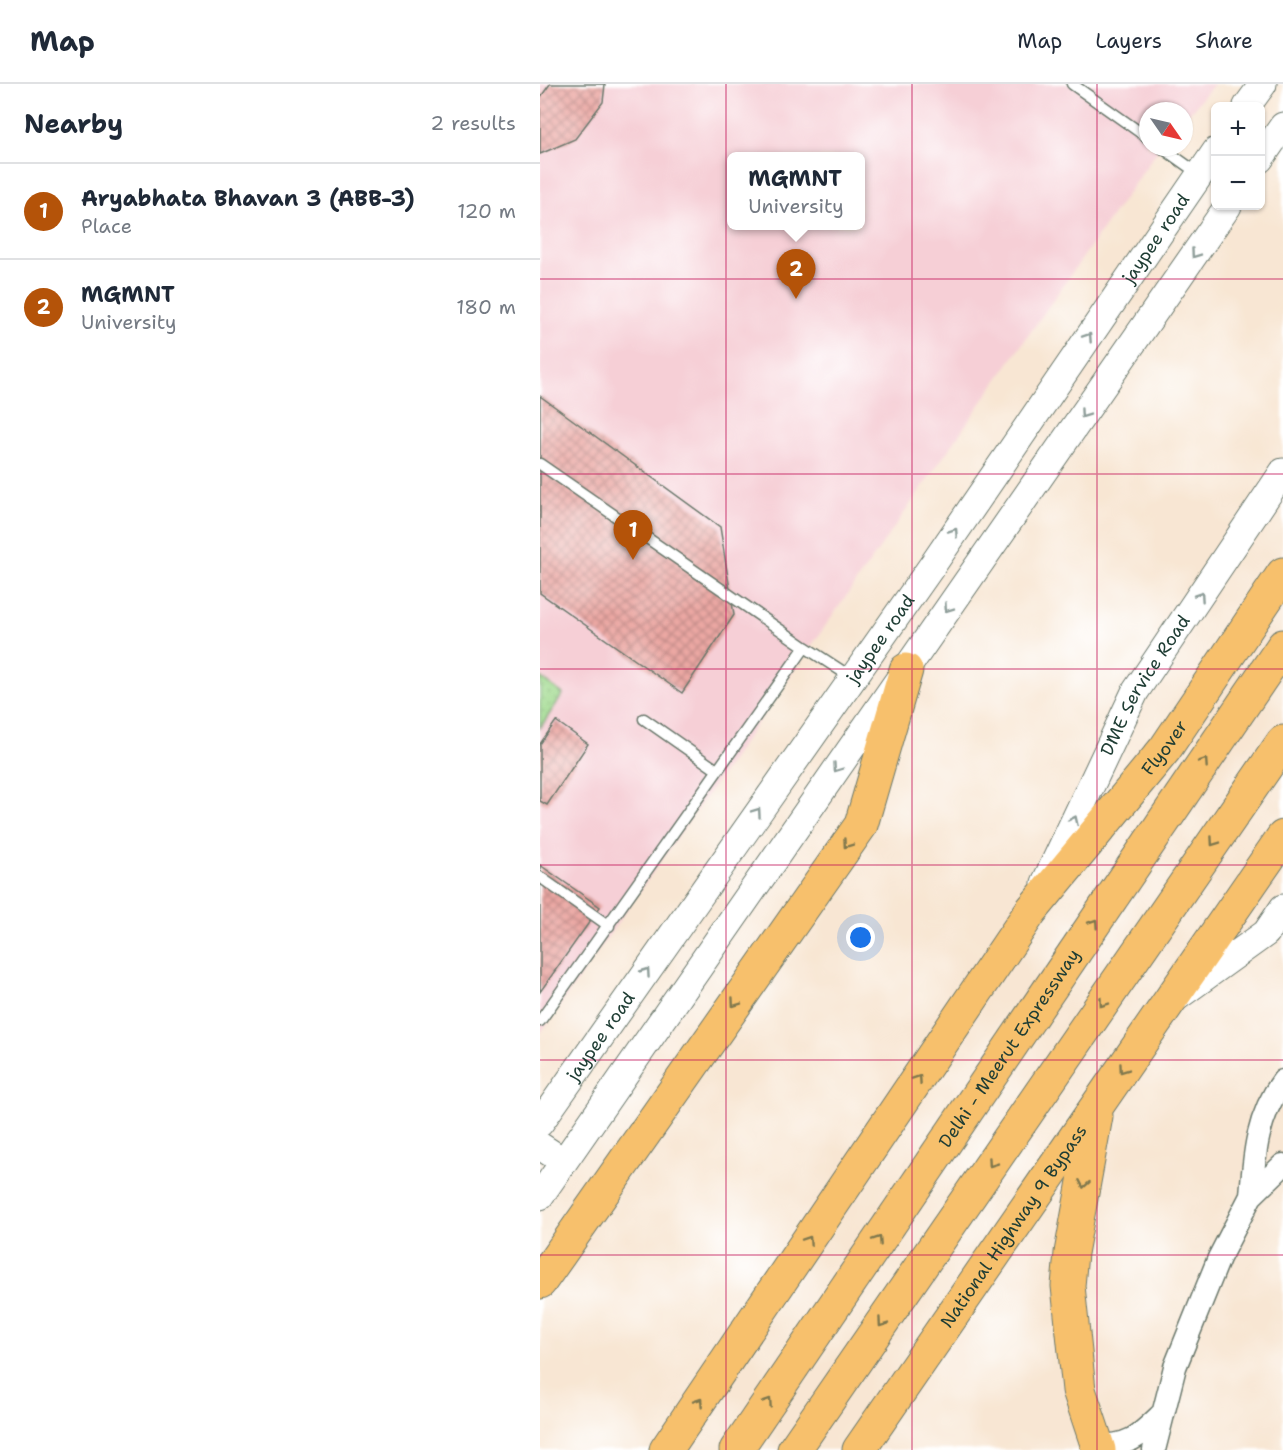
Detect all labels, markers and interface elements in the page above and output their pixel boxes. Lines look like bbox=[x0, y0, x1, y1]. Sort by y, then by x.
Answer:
text: Map bbox=[30, 22, 95, 60]
text: Map bbox=[1017, 27, 1062, 55]
text: Layers bbox=[1095, 27, 1162, 55]
text: Share bbox=[1195, 27, 1253, 55]
north arrow bbox=[1139, 102, 1193, 156]
map controls bbox=[1211, 102, 1265, 210]
button: + bbox=[1211, 102, 1265, 156]
text: Nearby bbox=[24, 106, 123, 141]
text: 2 results bbox=[430, 110, 516, 136]
popup bbox=[727, 152, 865, 230]
button: − bbox=[1211, 156, 1265, 210]
text: MGMNT bbox=[748, 164, 842, 193]
text: Aryabhata Bhavan 3 (ABB-3) bbox=[81, 184, 415, 213]
street label: jaypee road bbox=[1116, 189, 1195, 289]
text: University bbox=[748, 193, 844, 219]
text: 1 bbox=[39, 198, 48, 224]
text: 120 m bbox=[457, 198, 516, 224]
text: Place bbox=[81, 213, 132, 239]
one-way arrow bbox=[1191, 247, 1202, 258]
pin: 2 bbox=[776, 250, 816, 299]
text: MGMNT bbox=[81, 280, 175, 309]
text: 2 bbox=[37, 294, 51, 320]
text: 180 m bbox=[456, 294, 516, 320]
text: University bbox=[81, 309, 177, 335]
one-way arrow bbox=[1081, 332, 1092, 343]
one-way arrow bbox=[1080, 407, 1091, 418]
pin: 1 bbox=[614, 510, 652, 560]
one-way arrow bbox=[947, 528, 958, 539]
street label: jaypee road bbox=[840, 590, 920, 689]
one-way arrow bbox=[1193, 592, 1204, 603]
one-way arrow bbox=[944, 602, 955, 613]
street label: DME Service Road bbox=[1095, 610, 1196, 759]
street label: Flyover bbox=[1136, 715, 1193, 780]
one-way arrow bbox=[1197, 757, 1208, 768]
one-way arrow bbox=[833, 762, 844, 773]
one-way arrow bbox=[750, 807, 761, 818]
one-way arrow bbox=[1067, 816, 1079, 827]
one-way arrow bbox=[1210, 835, 1221, 846]
one-way arrow bbox=[843, 837, 854, 848]
one-way arrow bbox=[1087, 919, 1098, 930]
your location bbox=[846, 923, 875, 952]
street label: Delhi - Meerut Expressway bbox=[933, 944, 1086, 1152]
one-way arrow bbox=[639, 967, 650, 978]
street label: jaypee road bbox=[561, 987, 641, 1086]
one-way arrow bbox=[1099, 996, 1110, 1007]
one-way arrow bbox=[731, 997, 742, 1008]
one-way arrow bbox=[1119, 1063, 1131, 1073]
one-way arrow bbox=[910, 1074, 921, 1085]
street label: National Highway 9 Bypass bbox=[935, 1120, 1093, 1333]
one-way arrow bbox=[988, 1156, 999, 1167]
one-way arrow bbox=[1078, 1179, 1091, 1189]
one-way arrow bbox=[801, 1236, 812, 1247]
one-way arrow bbox=[871, 1236, 882, 1247]
one-way arrow bbox=[878, 1317, 889, 1328]
one-way arrow bbox=[692, 1397, 703, 1408]
one-way arrow bbox=[761, 1397, 772, 1408]

